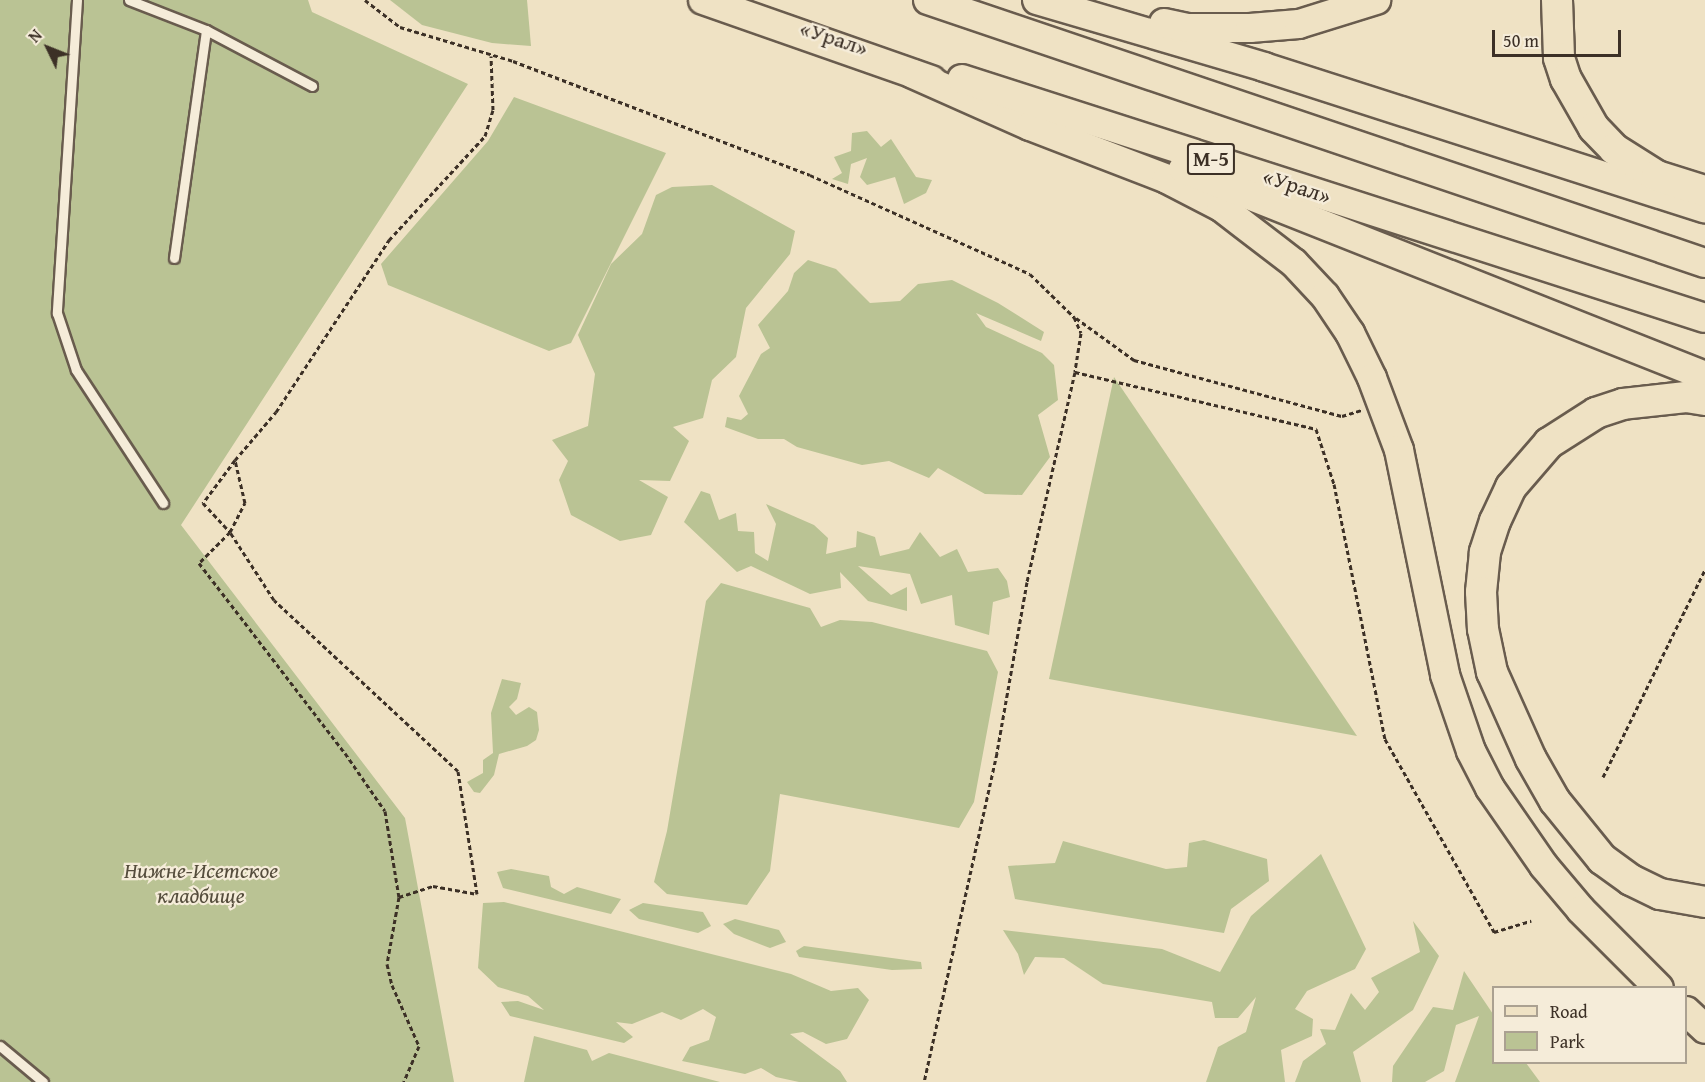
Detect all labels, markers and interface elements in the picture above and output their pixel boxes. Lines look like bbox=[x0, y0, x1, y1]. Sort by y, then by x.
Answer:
street label: «Урал» bbox=[797, 15, 871, 61]
north arrow bbox=[18, 18, 78, 78]
scale bar bbox=[1495, 18, 1624, 56]
text: N bbox=[22, 24, 47, 48]
text: 50 m bbox=[1503, 27, 1539, 54]
road number: М-5 bbox=[1186, 141, 1236, 177]
street label: «Урал» bbox=[1260, 163, 1334, 209]
park label: Нижне-Исетское кладбище bbox=[124, 857, 278, 908]
legend bbox=[1492, 986, 1687, 1064]
text: Road bbox=[1550, 998, 1588, 1025]
text: Park bbox=[1550, 1028, 1585, 1055]

